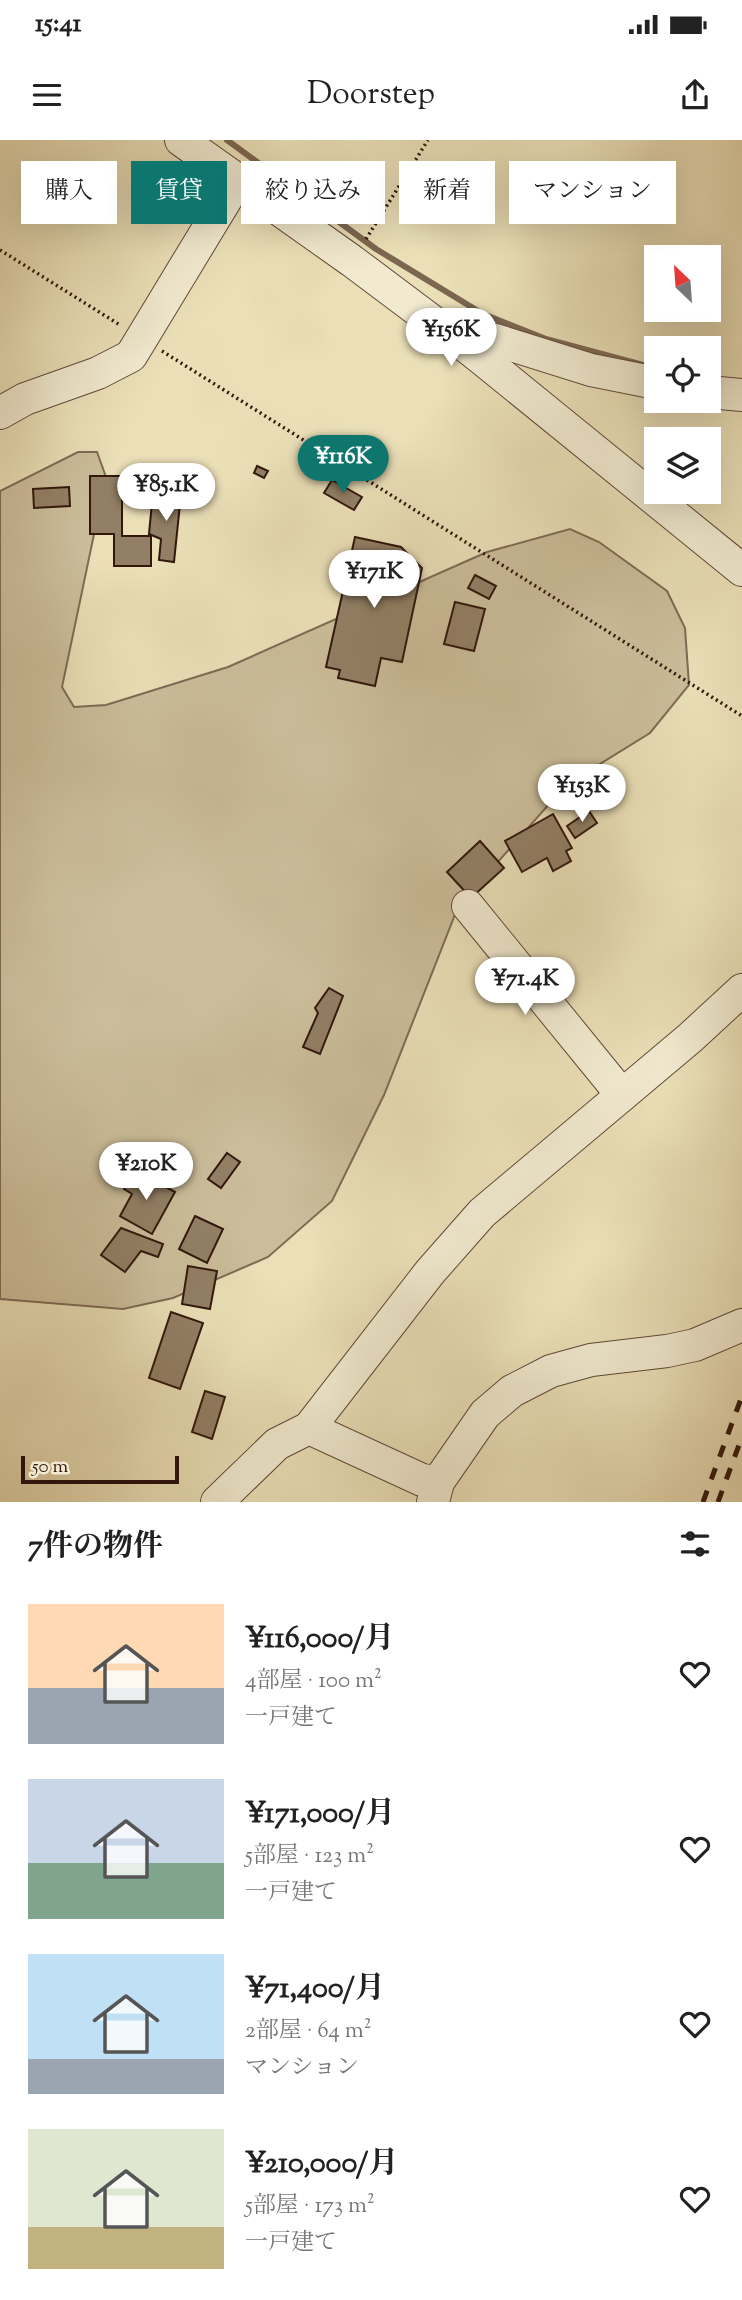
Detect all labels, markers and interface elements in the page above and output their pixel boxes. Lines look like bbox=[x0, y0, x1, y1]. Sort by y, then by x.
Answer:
text: 15:41 bbox=[35, 6, 81, 43]
text: Doorstep bbox=[307, 72, 435, 118]
icon: menu bbox=[28, 76, 66, 114]
icon: share bbox=[676, 76, 714, 114]
chip: 購入 bbox=[21, 161, 117, 224]
chip: 賃貸 bbox=[131, 161, 227, 224]
chip: 絞り込み bbox=[241, 161, 385, 224]
chip: 新着 bbox=[399, 161, 495, 224]
chip: マンション bbox=[509, 161, 676, 224]
north arrow bbox=[644, 245, 721, 322]
map controls bbox=[644, 245, 721, 504]
pin: ¥156K bbox=[402, 308, 500, 368]
text: ¥156K bbox=[422, 314, 480, 347]
button: locate bbox=[644, 336, 721, 413]
button: layers bbox=[644, 427, 721, 504]
pin: ¥116K bbox=[294, 436, 392, 495]
text: ¥116K bbox=[314, 441, 372, 474]
pin: ¥85.1K bbox=[109, 464, 223, 523]
text: ¥85.1K bbox=[133, 469, 199, 502]
pin: ¥171K bbox=[325, 550, 423, 610]
text: ¥171K bbox=[345, 556, 403, 589]
pin: ¥153K bbox=[533, 764, 631, 824]
text: ¥153K bbox=[554, 770, 610, 803]
pin: ¥71.4K bbox=[468, 958, 582, 1017]
text: ¥71.4K bbox=[491, 963, 559, 996]
pin: ¥210K bbox=[97, 1142, 195, 1202]
text: ¥210K bbox=[115, 1148, 177, 1181]
scale bar bbox=[21, 1453, 178, 1485]
text: 50 m bbox=[32, 1454, 68, 1481]
icon: filters bbox=[676, 1525, 714, 1563]
text: 7件の物件 bbox=[28, 1526, 163, 1569]
text: ¥116,000/月 bbox=[245, 1618, 394, 1661]
icon: home bbox=[84, 1632, 168, 1716]
icon: heart bbox=[676, 1655, 714, 1693]
text: 4部屋 · 100 m² bbox=[245, 1665, 382, 1698]
text: 一戸建て bbox=[245, 1702, 337, 1735]
text: ¥171,000/月 bbox=[245, 1793, 395, 1836]
icon: home bbox=[84, 1807, 168, 1891]
icon: heart bbox=[676, 1830, 714, 1868]
text: 5部屋 · 123 m² bbox=[245, 1840, 374, 1873]
text: 一戸建て bbox=[245, 1877, 337, 1910]
text: ¥71,400/月 bbox=[245, 1968, 385, 2011]
icon: home bbox=[84, 1982, 168, 2066]
icon: heart bbox=[676, 2005, 714, 2043]
text: 2部屋 · 64 m² bbox=[245, 2015, 372, 2048]
text: マンション bbox=[245, 2052, 359, 2085]
text: ¥210,000/月 bbox=[245, 2143, 398, 2186]
icon: home bbox=[84, 2157, 168, 2241]
icon: heart bbox=[676, 2180, 714, 2218]
text: 5部屋 · 173 m² bbox=[245, 2190, 375, 2223]
text: 一戸建て bbox=[245, 2227, 337, 2260]

